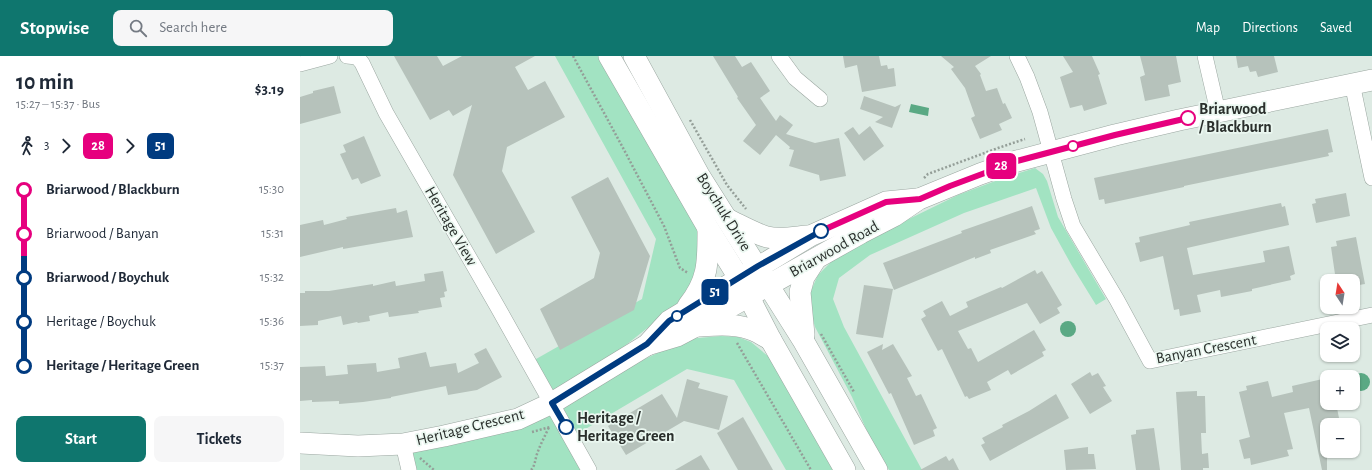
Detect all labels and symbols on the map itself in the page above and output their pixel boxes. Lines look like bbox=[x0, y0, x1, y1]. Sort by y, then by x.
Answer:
place label: Briarwood / Blackburn bbox=[1198, 101, 1272, 135]
marker: Briarwood / Blackburn bbox=[1180, 110, 1196, 126]
unlabelled marker bbox=[1067, 140, 1079, 152]
line badge: 28 bbox=[983, 153, 1019, 179]
street label: Boychuk Drive bbox=[693, 170, 754, 254]
street label: Heritage View bbox=[422, 184, 480, 268]
street label: Briarwood Road bbox=[787, 218, 881, 280]
unlabelled marker bbox=[813, 223, 829, 239]
north arrow bbox=[1320, 274, 1360, 314]
line badge: 51 bbox=[697, 279, 733, 305]
unlabelled marker bbox=[671, 310, 683, 322]
street label: Banyan Crescent bbox=[1154, 331, 1258, 368]
street label: Heritage Crescent bbox=[414, 406, 526, 448]
place label: Heritage / Heritage Green bbox=[577, 410, 675, 444]
marker: Heritage / Heritage Green bbox=[558, 419, 574, 435]

